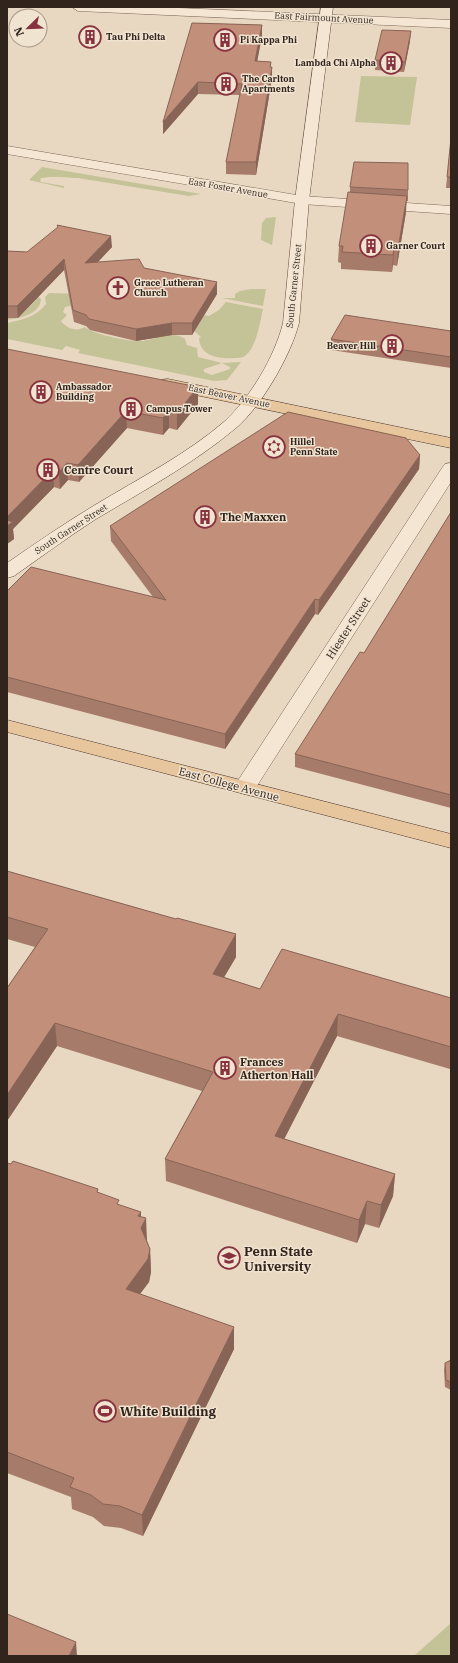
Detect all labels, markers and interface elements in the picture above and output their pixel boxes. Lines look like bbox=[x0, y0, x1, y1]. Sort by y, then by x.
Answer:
north arrow bbox=[8, 8, 48, 48]
street label: East Fairmount Avenue bbox=[274, 9, 374, 26]
building icon: Tau Phi Delta bbox=[77, 24, 103, 50]
text: N bbox=[11, 25, 27, 39]
building icon: Pi Kappa Phi bbox=[212, 27, 238, 53]
place label: Tau Phi Delta bbox=[106, 31, 166, 42]
place label: Pi Kappa Phi bbox=[240, 34, 297, 45]
building icon: Lambda Chi Alpha bbox=[378, 50, 404, 76]
place label: Lambda Chi Alpha bbox=[295, 57, 376, 68]
building icon: The Carlton Apartments bbox=[213, 71, 239, 97]
place label: The Carlton Apartments bbox=[242, 73, 295, 94]
street label: East Foster Avenue bbox=[187, 175, 269, 200]
building icon: Garner Court bbox=[358, 233, 384, 259]
place label: Garner Court bbox=[386, 240, 446, 251]
street label: South Garner Street bbox=[284, 243, 303, 328]
church icon: Grace Lutheran Church bbox=[105, 275, 131, 301]
place label: Grace Lutheran Church bbox=[134, 277, 204, 298]
building icon: Beaver Hill bbox=[379, 333, 405, 359]
place label: Beaver Hill bbox=[327, 340, 376, 351]
building icon: Ambassador Building bbox=[28, 379, 54, 405]
place label: Ambassador Building bbox=[56, 381, 112, 402]
street label: East Beaver Avenue bbox=[187, 381, 271, 410]
building icon: Campus Tower bbox=[118, 396, 144, 422]
place label: Campus Tower bbox=[146, 403, 213, 414]
synagogue icon: Hillel Penn State bbox=[261, 434, 287, 460]
place label: Hillel Penn State bbox=[290, 436, 338, 457]
building icon: Centre Court bbox=[35, 457, 61, 483]
place label: Centre Court bbox=[64, 463, 133, 477]
street label: South Garner Street bbox=[32, 501, 109, 556]
building icon: The Maxxen bbox=[192, 504, 218, 530]
place label: The Maxxen bbox=[220, 510, 286, 524]
street label: Hiester Street bbox=[323, 594, 373, 662]
street label: East College Avenue bbox=[177, 764, 281, 804]
building icon: Frances Atherton Hall bbox=[212, 1055, 238, 1081]
place label: Frances Atherton Hall bbox=[240, 1055, 314, 1082]
place label: Penn State University bbox=[244, 1243, 313, 1275]
school or university icon: Penn State University bbox=[216, 1245, 242, 1271]
sports icon: White Building bbox=[92, 1398, 118, 1424]
place label: White Building bbox=[120, 1403, 217, 1420]

